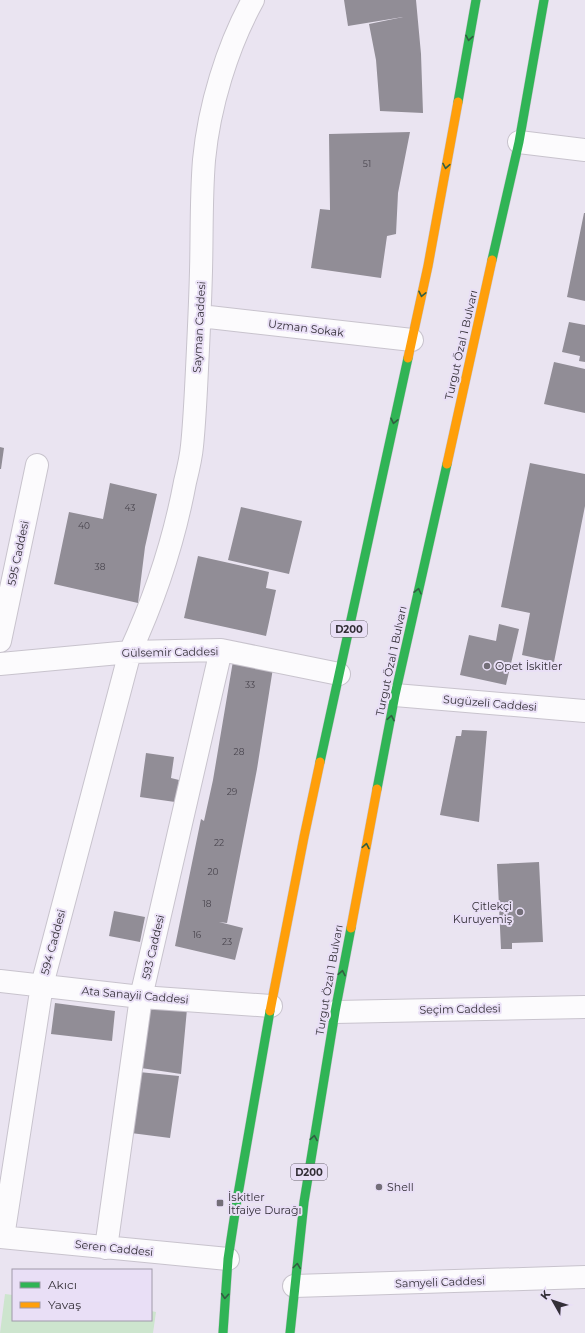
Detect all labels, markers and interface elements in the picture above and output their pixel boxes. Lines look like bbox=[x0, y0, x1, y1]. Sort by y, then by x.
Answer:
one-way arrow bbox=[465, 35, 474, 41]
house number: 51 bbox=[363, 158, 371, 169]
one-way arrow bbox=[442, 163, 451, 169]
street label: Sayman Caddesi bbox=[190, 281, 208, 373]
street label: Turgut Özal 1 Bulvarı bbox=[442, 289, 480, 401]
one-way arrow bbox=[418, 291, 427, 297]
street label: Uzman Sokak bbox=[267, 316, 345, 340]
one-way arrow bbox=[391, 418, 399, 424]
house number: 43 bbox=[125, 502, 135, 513]
street label: 595 Caddesi bbox=[4, 519, 32, 587]
house number: 40 bbox=[78, 520, 90, 531]
house number: 38 bbox=[95, 561, 106, 572]
one-way arrow bbox=[414, 588, 422, 594]
street label: Turgut Özal 1 Bulvarı bbox=[372, 605, 410, 717]
road number: D200 bbox=[331, 621, 367, 637]
street label: Gülsemir Caddesi bbox=[121, 644, 219, 660]
place label: Opet İskitler bbox=[495, 659, 562, 673]
marker: Opet İskitler bbox=[482, 661, 492, 671]
house number: 33 bbox=[245, 679, 255, 690]
street label: Sugüzeli Caddesi bbox=[442, 692, 538, 714]
one-way arrow bbox=[386, 715, 394, 721]
house number: 28 bbox=[234, 746, 245, 757]
house number: 29 bbox=[227, 786, 238, 797]
house number: 22 bbox=[214, 837, 224, 848]
one-way arrow bbox=[362, 842, 370, 849]
house number: 20 bbox=[207, 866, 219, 877]
house number: 18 bbox=[203, 898, 212, 909]
place label: Çitlekçi Kuruyemiş bbox=[453, 899, 513, 926]
marker: Çitlekçi Kuruyemiş bbox=[515, 907, 525, 917]
street label: 594 Caddesi bbox=[38, 908, 68, 976]
street label: 593 Caddesi bbox=[139, 913, 167, 981]
street label: Turgut Özal 1 Bulvarı bbox=[312, 923, 346, 1037]
house number: 16 bbox=[193, 929, 202, 940]
house number: 23 bbox=[222, 936, 232, 947]
one-way arrow bbox=[338, 970, 346, 976]
street label: Ata Sanayii Caddesi bbox=[81, 983, 189, 1007]
street label: Seçim Caddesi bbox=[419, 1001, 501, 1017]
one-way arrow bbox=[310, 1135, 318, 1141]
road number: D200 bbox=[291, 1164, 327, 1180]
place label: Shell bbox=[387, 1180, 414, 1194]
marker: Shell bbox=[374, 1182, 384, 1192]
place label: İskitler İtfaiye Durağı bbox=[228, 1190, 302, 1217]
marker: İskitler İtfaiye Durağı bbox=[215, 1198, 225, 1208]
street label: Seren Caddesi bbox=[74, 1237, 154, 1259]
one-way arrow bbox=[292, 1263, 301, 1269]
legend bbox=[12, 1269, 152, 1321]
street label: Samyeli Caddesi bbox=[395, 1273, 485, 1291]
text: Akıcı bbox=[48, 1277, 77, 1292]
north arrow bbox=[533, 1281, 573, 1321]
text: K bbox=[537, 1286, 554, 1302]
one-way arrow bbox=[221, 1293, 230, 1299]
text: Yavaş bbox=[48, 1297, 81, 1312]

